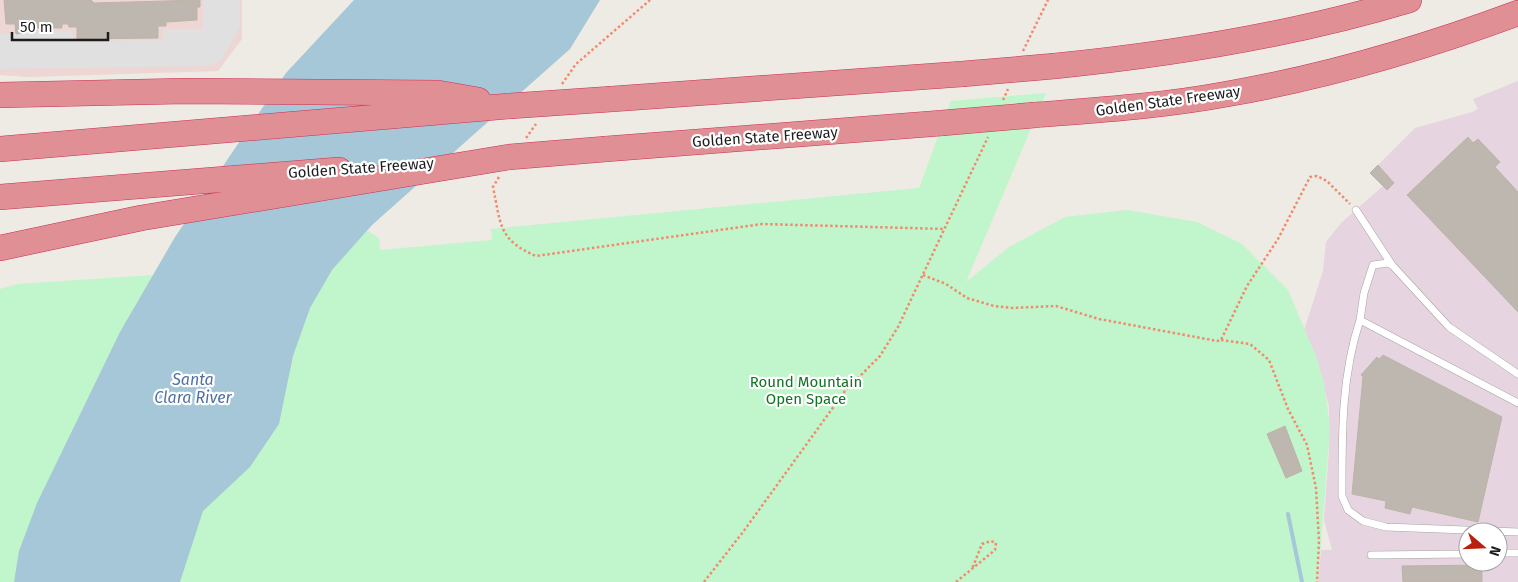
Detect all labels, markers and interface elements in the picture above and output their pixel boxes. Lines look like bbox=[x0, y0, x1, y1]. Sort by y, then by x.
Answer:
scale bar bbox=[12, 10, 109, 42]
text: 50 m bbox=[20, 18, 53, 36]
street label: Golden State Freeway bbox=[1095, 82, 1242, 120]
street label: Golden State Freeway bbox=[692, 123, 839, 151]
street label: Golden State Freeway bbox=[288, 154, 435, 182]
water label: Santa Clara River bbox=[154, 370, 233, 407]
park label: Round Mountain Open Space bbox=[750, 373, 862, 408]
north arrow bbox=[1458, 522, 1508, 572]
text: N bbox=[1485, 544, 1504, 558]

